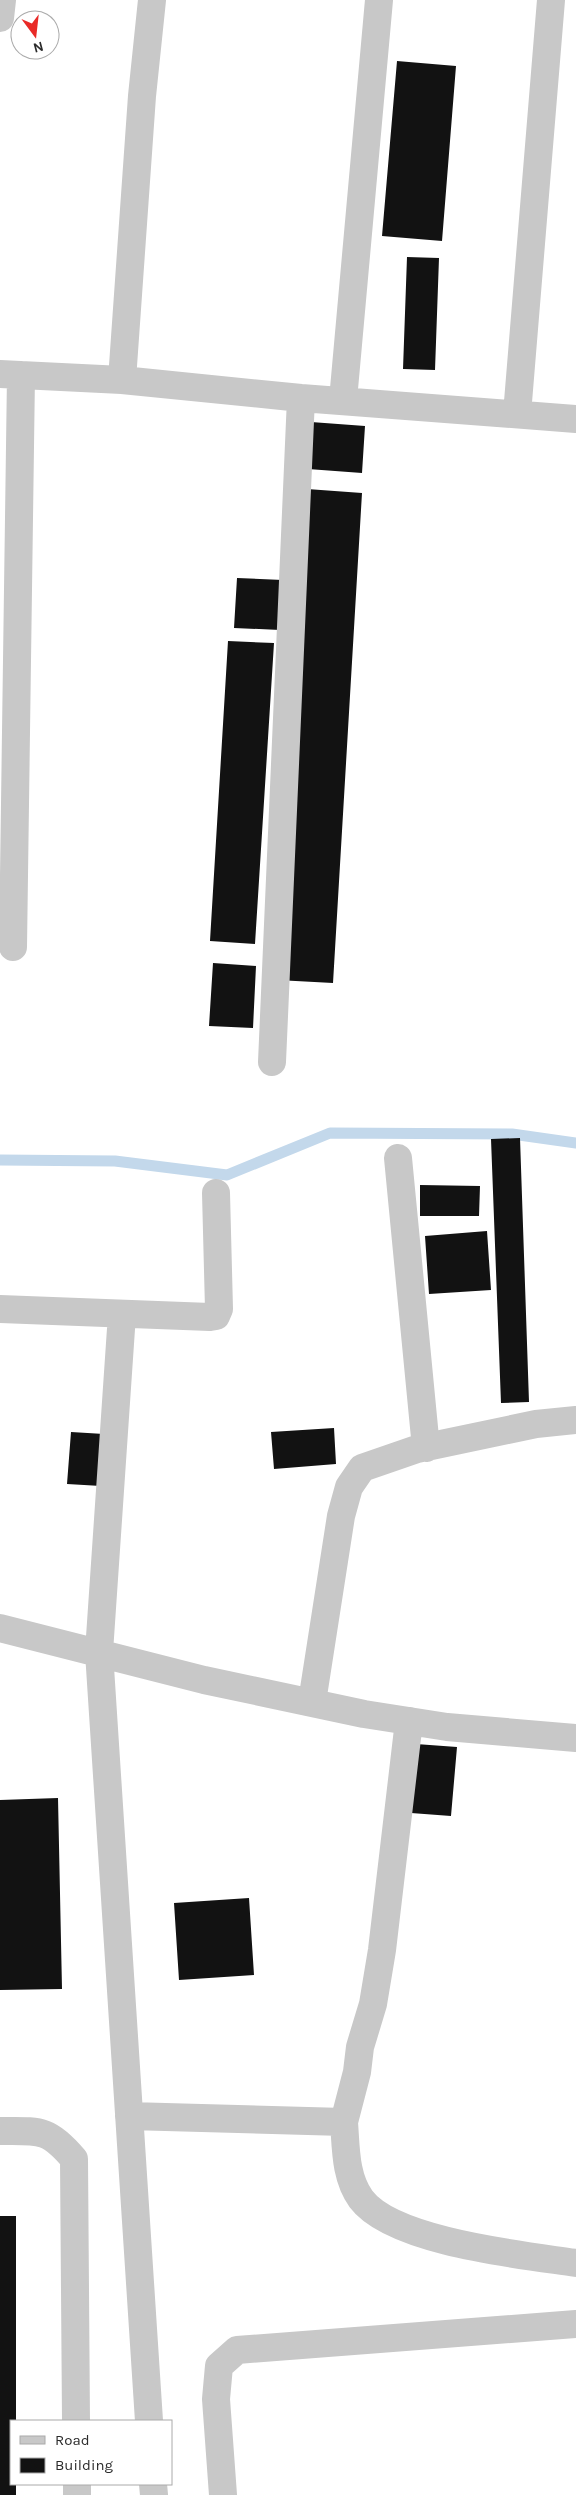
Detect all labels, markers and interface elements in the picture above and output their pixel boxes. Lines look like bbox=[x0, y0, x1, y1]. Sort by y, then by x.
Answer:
north arrow bbox=[10, 10, 60, 60]
text: N bbox=[31, 38, 45, 57]
legend bbox=[10, 2420, 172, 2485]
text: Road bbox=[55, 2431, 90, 2449]
text: Building bbox=[55, 2456, 113, 2474]

